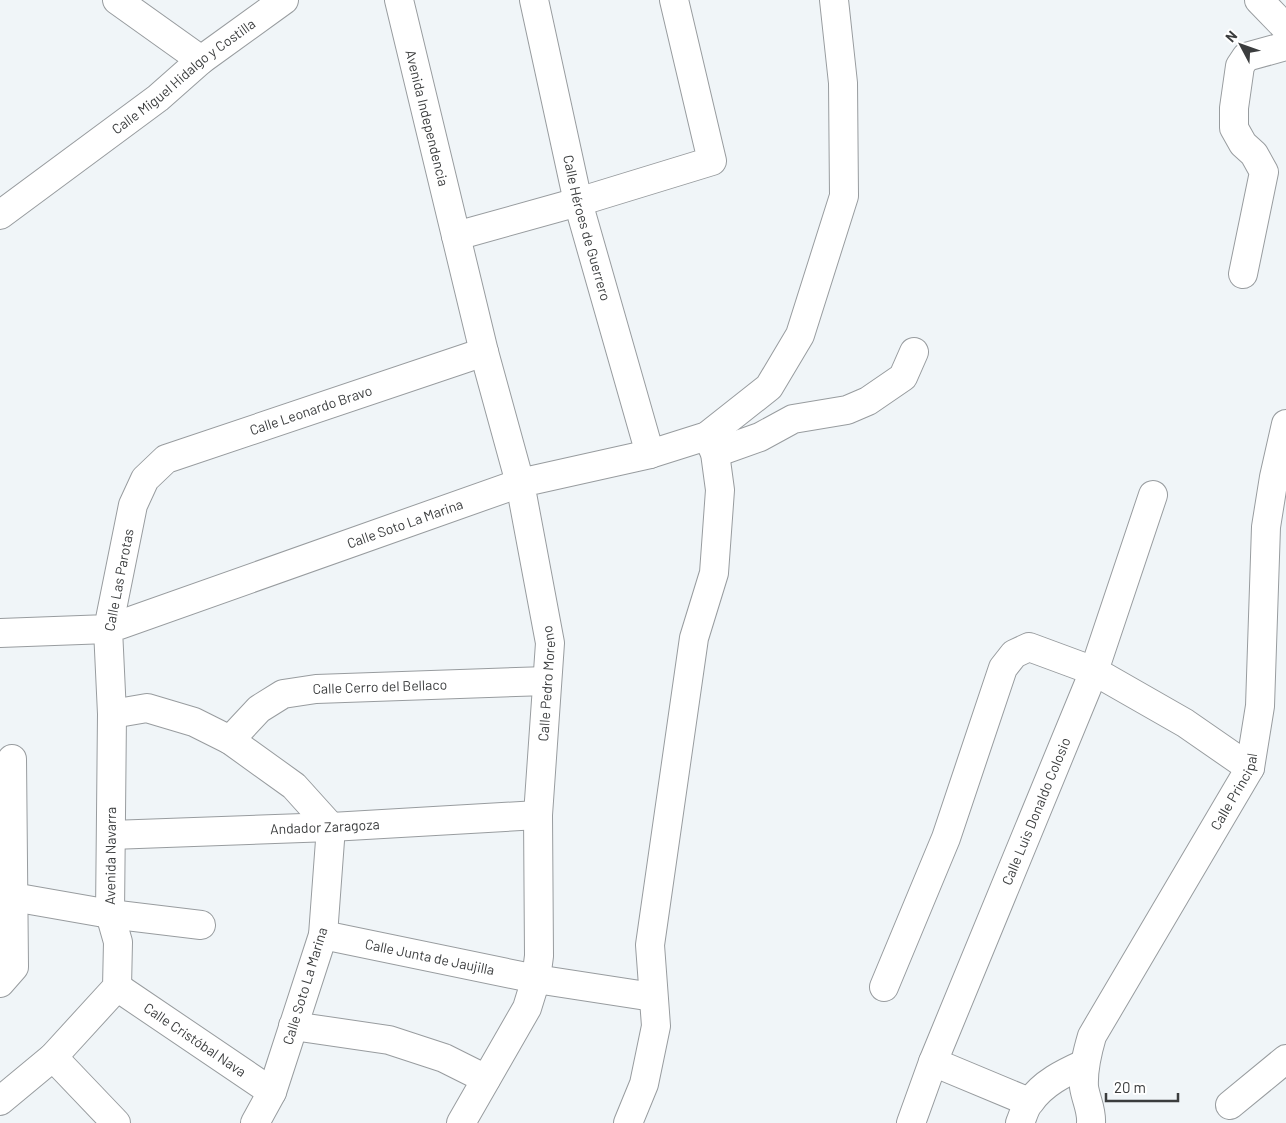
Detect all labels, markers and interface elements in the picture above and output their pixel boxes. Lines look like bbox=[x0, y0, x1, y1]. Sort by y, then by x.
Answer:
street label: Calle Miguel Hidalgo y Costilla bbox=[108, 15, 258, 137]
north arrow bbox=[1216, 20, 1266, 70]
text: N bbox=[1221, 27, 1240, 45]
street label: Avenida Independencia bbox=[402, 48, 453, 188]
street label: Calle Héroes de Guerrero bbox=[560, 153, 615, 303]
street label: Calle Leonardo Bravo bbox=[247, 381, 374, 438]
street label: Calle Soto La Marina bbox=[344, 495, 465, 552]
street label: Calle Las Parotas bbox=[100, 527, 137, 633]
street label: Calle Pedro Moreno bbox=[534, 624, 558, 742]
street label: Calle Cerro del Bellaco bbox=[312, 675, 447, 697]
street label: Calle Luis Donaldo Colosio bbox=[998, 735, 1074, 887]
street label: Calle Principal bbox=[1206, 752, 1260, 833]
street label: Avenida Navarra bbox=[101, 807, 119, 905]
street label: Andador Zaragoza bbox=[270, 815, 380, 837]
street label: Calle Soto La Marina bbox=[279, 925, 330, 1047]
street label: Calle Junta de Jaujilla bbox=[364, 935, 496, 978]
street label: Calle Cristóbal Nava bbox=[141, 999, 249, 1080]
scale bar bbox=[1106, 1070, 1178, 1102]
text: 20 m bbox=[1114, 1078, 1146, 1096]

